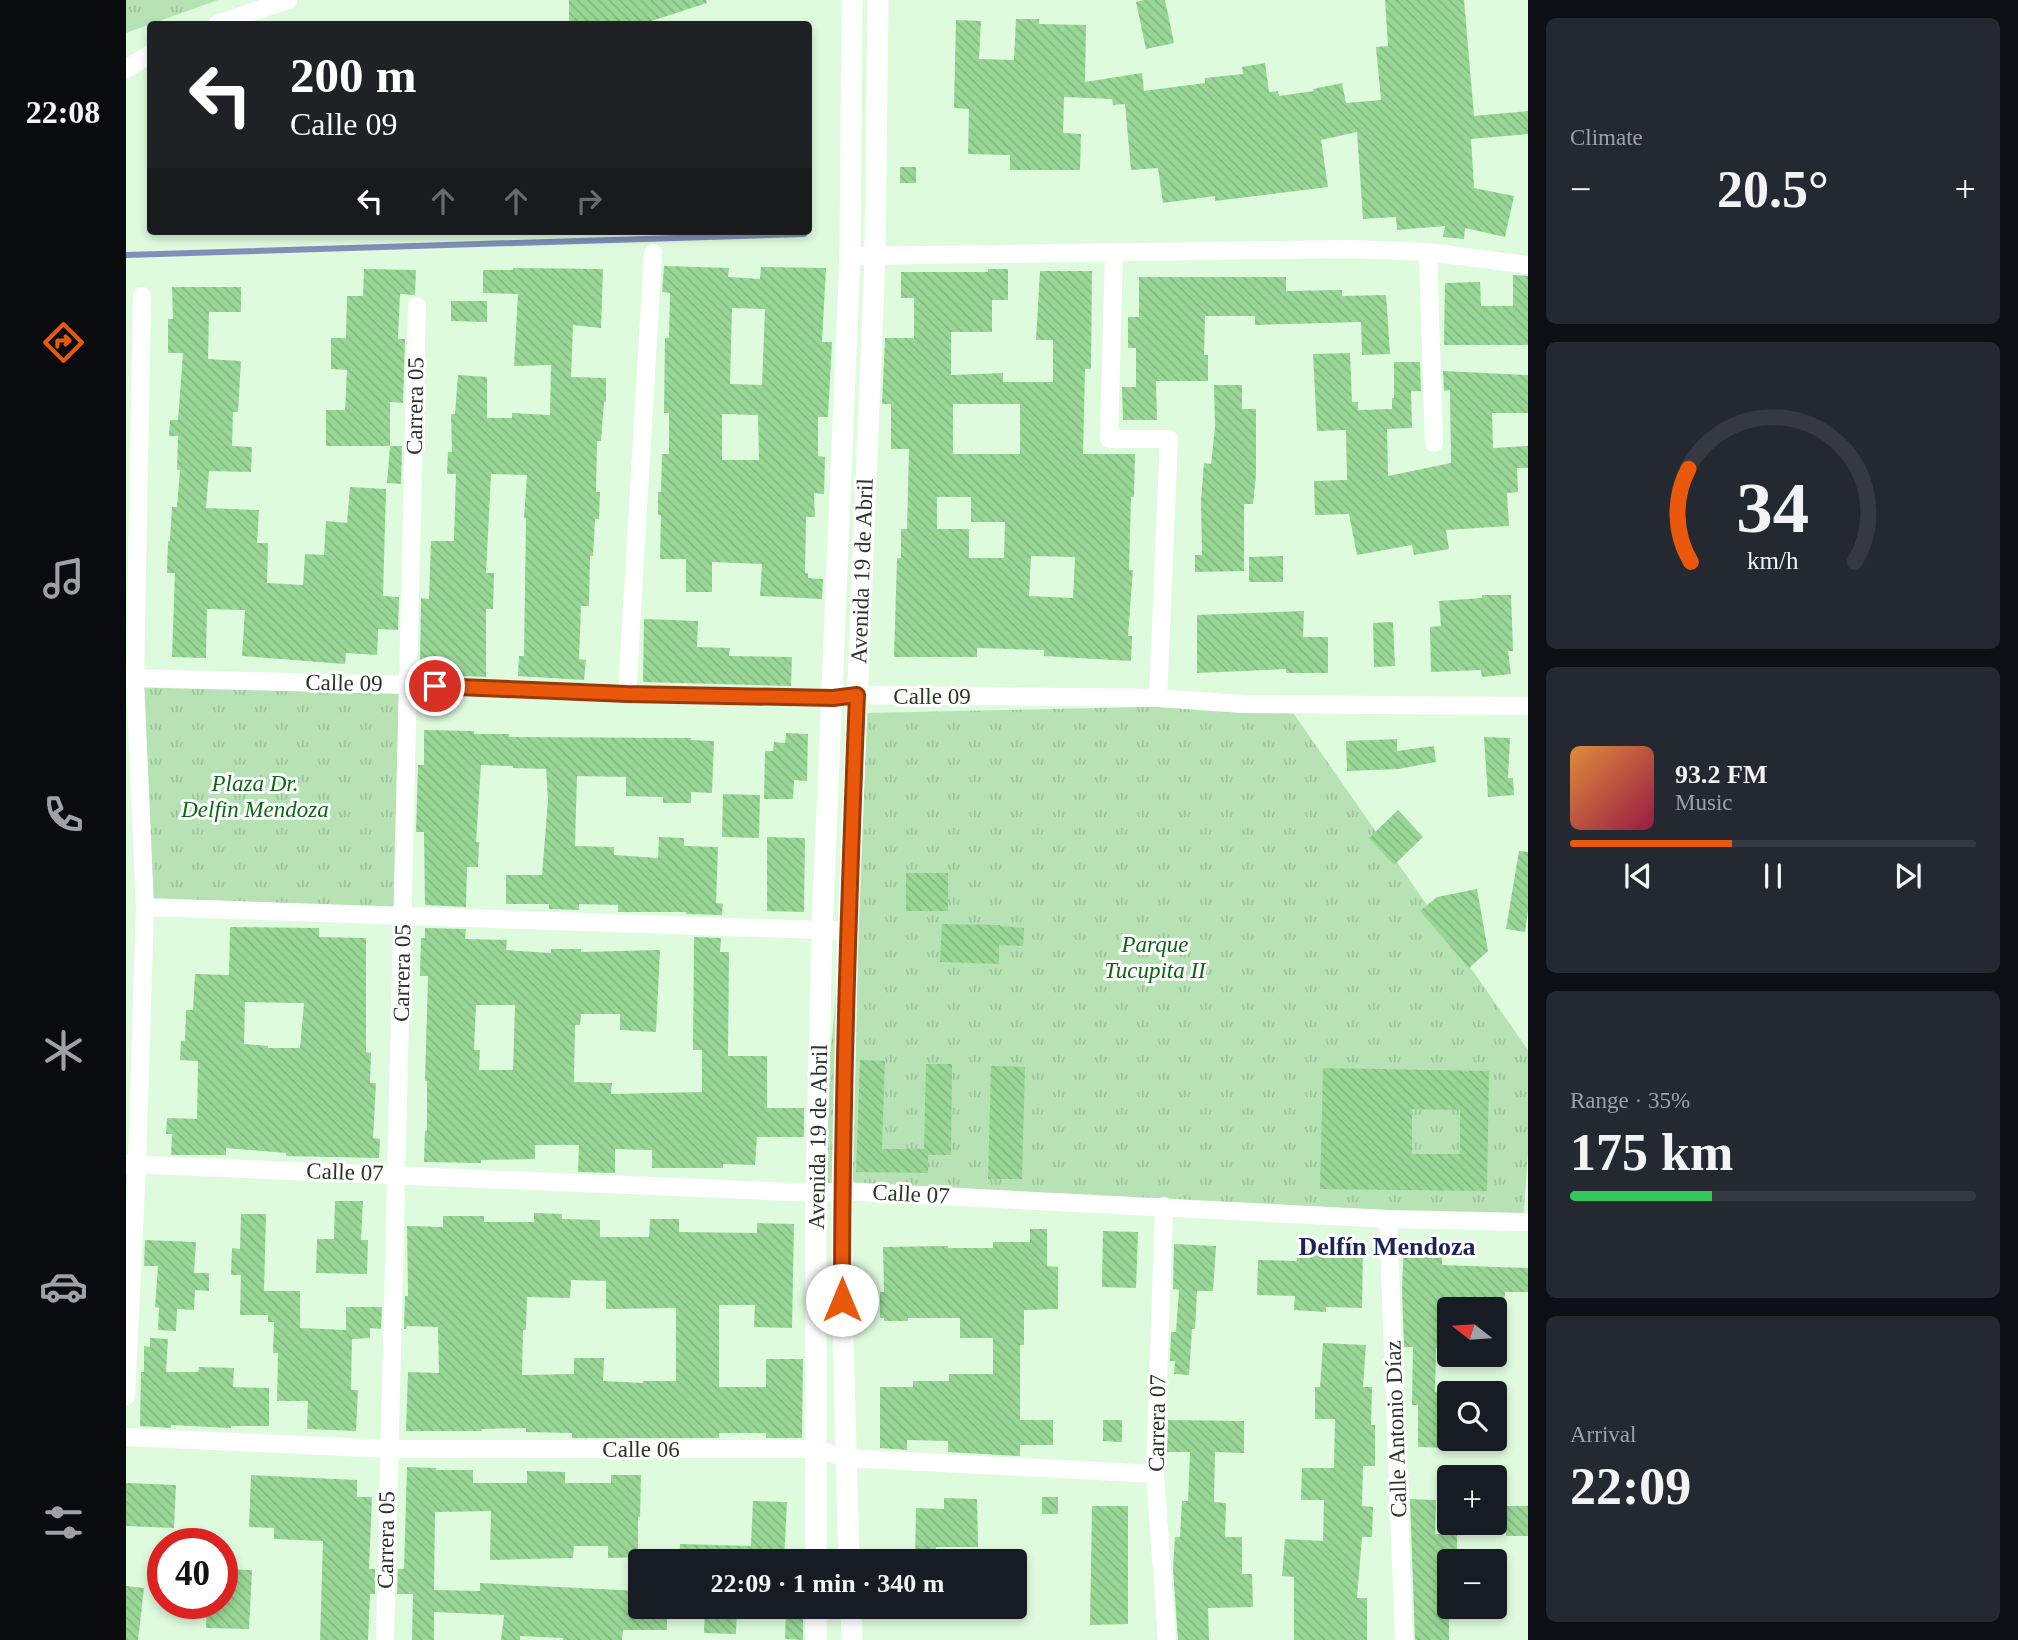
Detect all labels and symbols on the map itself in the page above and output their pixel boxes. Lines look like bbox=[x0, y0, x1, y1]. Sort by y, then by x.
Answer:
street label: Carrera 05 bbox=[402, 357, 428, 455]
street label: Avenida 19 de Abril bbox=[846, 478, 878, 664]
pin bbox=[405, 656, 465, 716]
street label: Calle 09 bbox=[305, 670, 383, 696]
street label: Calle 09 bbox=[893, 684, 971, 709]
park label: Plaza Dr. Delfin Mendoza bbox=[180, 771, 329, 822]
street label: Carrera 05 bbox=[389, 924, 415, 1022]
park label: Parque Tucupita II bbox=[1104, 932, 1207, 983]
street label: Avenida 19 de Abril bbox=[804, 1044, 832, 1230]
street label: Calle 07 bbox=[306, 1158, 384, 1186]
street label: Calle 07 bbox=[872, 1179, 950, 1209]
district label: Delfín Mendoza bbox=[1299, 1232, 1475, 1261]
position arrow bbox=[805, 1263, 879, 1337]
north arrow bbox=[1437, 1297, 1507, 1367]
street label: Calle Antonio Díaz bbox=[1380, 1340, 1412, 1518]
street label: Carrera 07 bbox=[1144, 1374, 1170, 1472]
street label: Calle 06 bbox=[602, 1437, 680, 1462]
street label: Carrera 05 bbox=[373, 1491, 399, 1589]
speed limit sign: 40 bbox=[147, 1528, 238, 1619]

